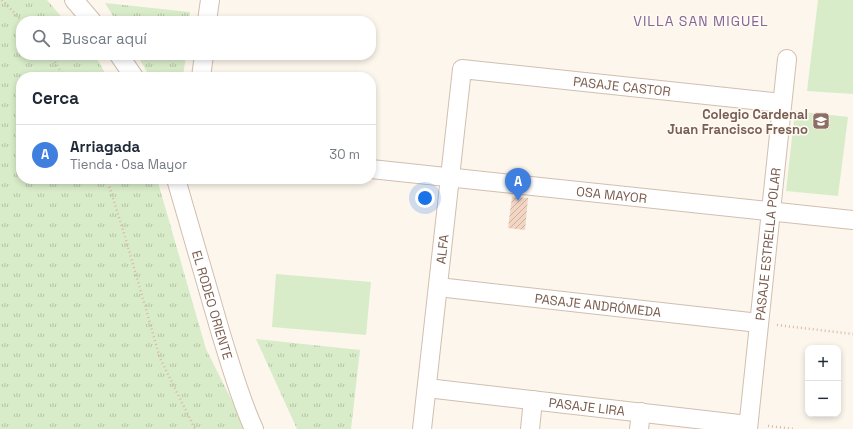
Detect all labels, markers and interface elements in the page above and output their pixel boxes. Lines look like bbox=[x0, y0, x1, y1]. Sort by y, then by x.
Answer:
district label: VILLA SAN MIGUEL bbox=[633, 12, 769, 30]
search box bbox=[16, 16, 376, 60]
icon: search bbox=[30, 27, 52, 49]
text: Buscar aquí bbox=[62, 29, 147, 48]
street label: PASAJE CASTOR bbox=[572, 72, 671, 100]
text: Cerca bbox=[32, 87, 79, 109]
place label: Colegio Cardenal Juan Francisco Fresno bbox=[667, 106, 808, 138]
school or university icon: Colegio Cardenal Juan Francisco Fresno bbox=[811, 111, 831, 131]
text: Arriagada bbox=[70, 137, 140, 156]
text: A bbox=[41, 146, 49, 163]
text: 30 m bbox=[329, 146, 360, 163]
text: Tienda · Osa Mayor bbox=[70, 156, 187, 173]
street label: PASAJE ESTRELLA POLAR bbox=[751, 167, 784, 321]
pin: A bbox=[505, 168, 531, 201]
street label: OSA MAYOR bbox=[575, 182, 648, 207]
your location bbox=[415, 188, 435, 208]
street label: ALFA bbox=[432, 233, 452, 265]
street label: EL RODEO ORIENTE bbox=[189, 248, 237, 361]
street label: PASAJE ANDRÓMEDA bbox=[534, 289, 662, 320]
map controls bbox=[805, 345, 841, 417]
button: + bbox=[805, 345, 841, 381]
button: − bbox=[805, 381, 841, 417]
street label: PASAJE LIRA bbox=[548, 394, 626, 419]

